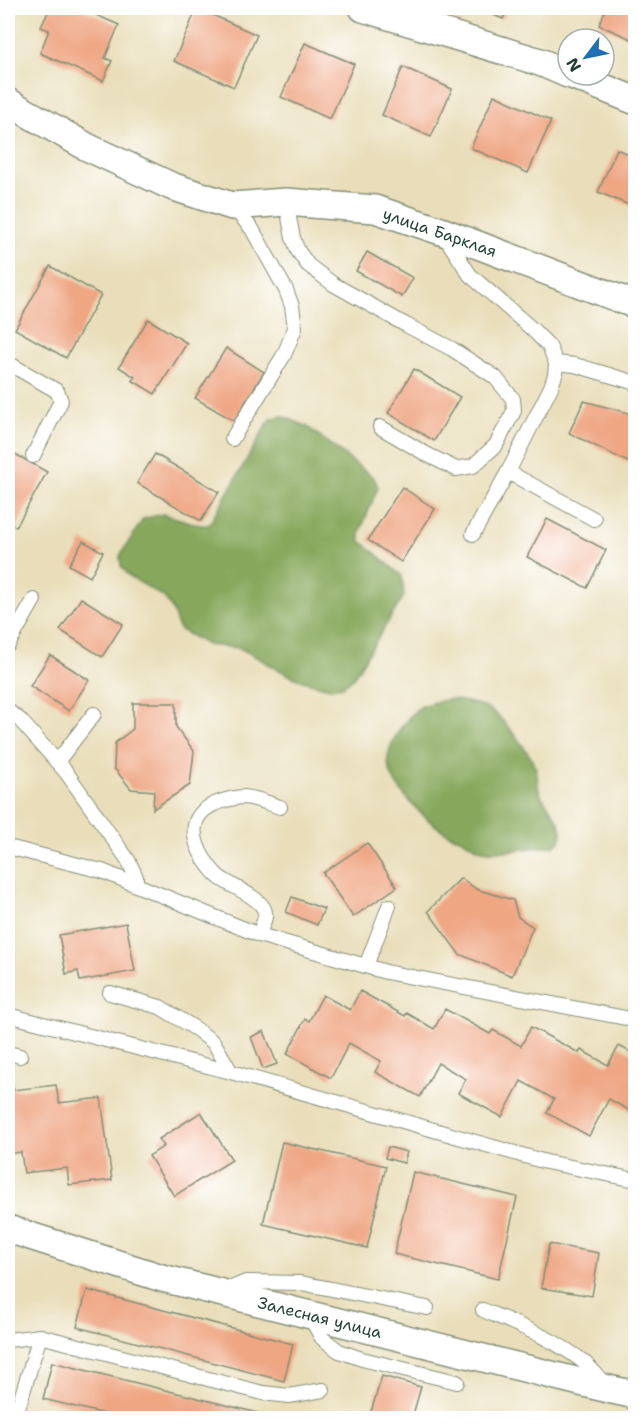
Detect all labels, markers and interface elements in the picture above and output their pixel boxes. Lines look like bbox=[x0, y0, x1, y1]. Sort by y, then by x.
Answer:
north arrow bbox=[556, 27, 616, 87]
text: N bbox=[561, 54, 586, 76]
street label: улица Барклая bbox=[380, 203, 500, 262]
street label: Залесная улица bbox=[256, 1292, 384, 1343]

